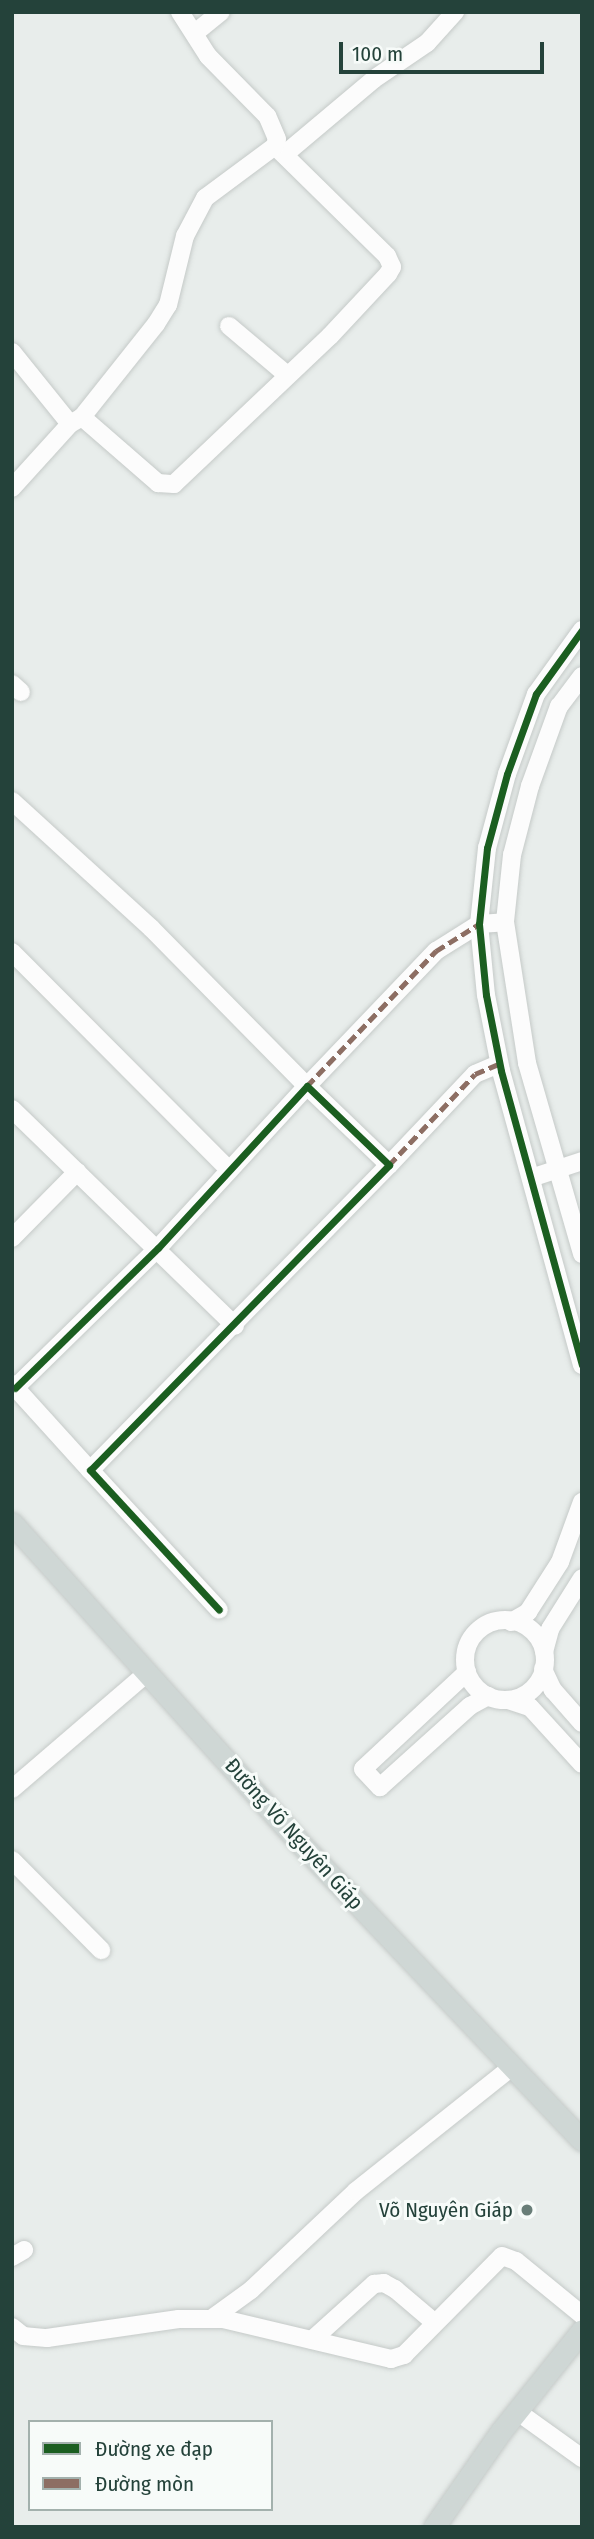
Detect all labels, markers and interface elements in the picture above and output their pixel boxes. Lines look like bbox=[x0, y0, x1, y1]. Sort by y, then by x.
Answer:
scale bar bbox=[342, 28, 547, 72]
text: 100 m bbox=[352, 41, 403, 67]
street label: Đường Võ Nguyên Giáp bbox=[219, 1753, 369, 1915]
place label: Võ Nguyên Giáp bbox=[379, 2197, 513, 2223]
marker: Võ Nguyên Giáp bbox=[519, 2202, 535, 2218]
legend bbox=[28, 2420, 273, 2511]
text: Đường xe đạp bbox=[95, 2436, 213, 2462]
text: Đường mòn bbox=[95, 2471, 194, 2497]

